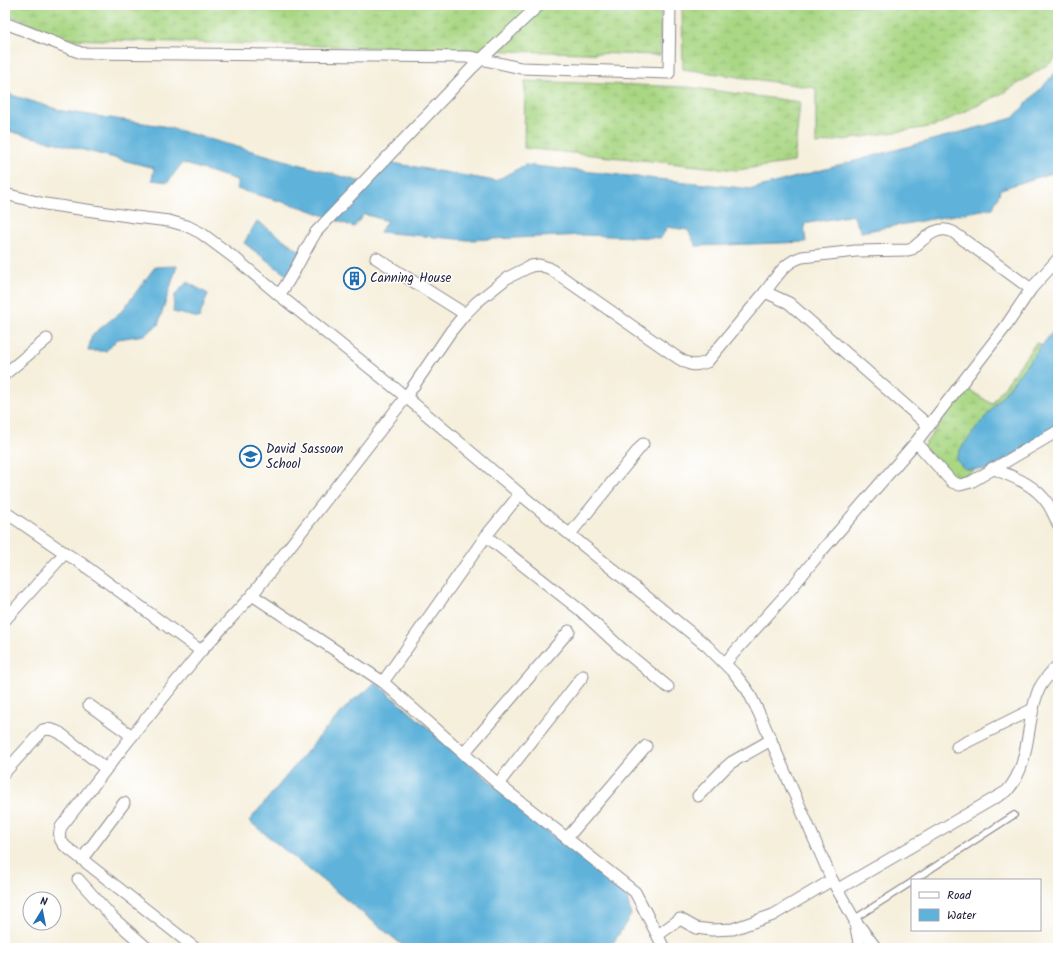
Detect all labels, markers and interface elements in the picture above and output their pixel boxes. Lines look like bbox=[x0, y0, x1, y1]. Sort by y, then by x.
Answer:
building icon: Canning House bbox=[341, 265, 367, 291]
place label: Canning House bbox=[370, 268, 452, 289]
place label: David Sassoon School bbox=[266, 439, 344, 475]
school or university icon: David Sassoon School bbox=[237, 443, 263, 469]
legend bbox=[911, 879, 1041, 931]
text: Road bbox=[947, 886, 972, 905]
north arrow bbox=[22, 891, 62, 931]
text: N bbox=[39, 893, 49, 912]
text: Water bbox=[947, 906, 977, 925]

